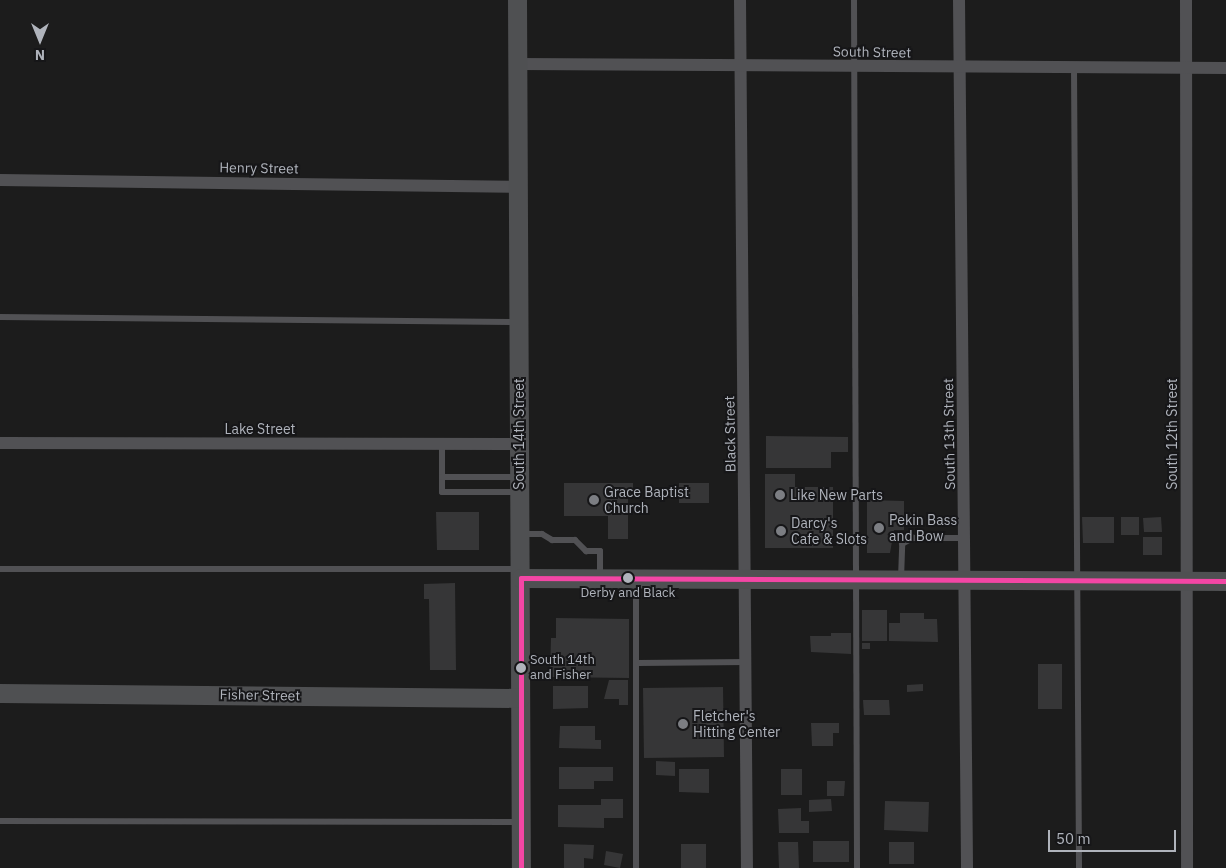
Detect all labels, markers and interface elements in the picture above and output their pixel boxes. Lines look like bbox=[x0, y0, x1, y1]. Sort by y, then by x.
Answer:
north arrow bbox=[15, 15, 65, 65]
street label: South Street bbox=[833, 43, 911, 61]
text: N bbox=[35, 46, 45, 64]
street label: Henry Street bbox=[219, 159, 299, 177]
street label: South 14th Street bbox=[511, 378, 527, 490]
street label: South 13th Street bbox=[940, 378, 958, 490]
street label: South 12th Street bbox=[1164, 378, 1180, 490]
street label: Black Street bbox=[721, 396, 739, 472]
street label: Lake Street bbox=[224, 421, 296, 437]
place label: Grace Baptist Church bbox=[604, 484, 689, 516]
place label: Like New Parts bbox=[790, 487, 883, 503]
marker: Like New Parts bbox=[774, 489, 786, 501]
marker: Grace Baptist Church bbox=[588, 494, 600, 506]
place label: Pekin Bass and Bow bbox=[889, 512, 957, 544]
place label: Darcy's Cafe & Slots bbox=[791, 515, 867, 548]
marker: Pekin Bass and Bow bbox=[873, 522, 885, 534]
marker: Darcy's Cafe & Slots bbox=[775, 525, 787, 537]
marker: Derby and Black bbox=[623, 573, 633, 583]
place label: Derby and Black bbox=[581, 585, 675, 601]
place label: South 14th and Fisher bbox=[530, 653, 595, 684]
marker: South 14th and Fisher bbox=[516, 663, 526, 673]
street label: Fisher Street bbox=[220, 686, 300, 704]
place label: Fletcher's Hitting Center bbox=[693, 708, 780, 740]
marker: Fletcher's Hitting Center bbox=[677, 718, 689, 730]
scale bar bbox=[1051, 820, 1178, 852]
text: 50 m bbox=[1056, 829, 1091, 848]

